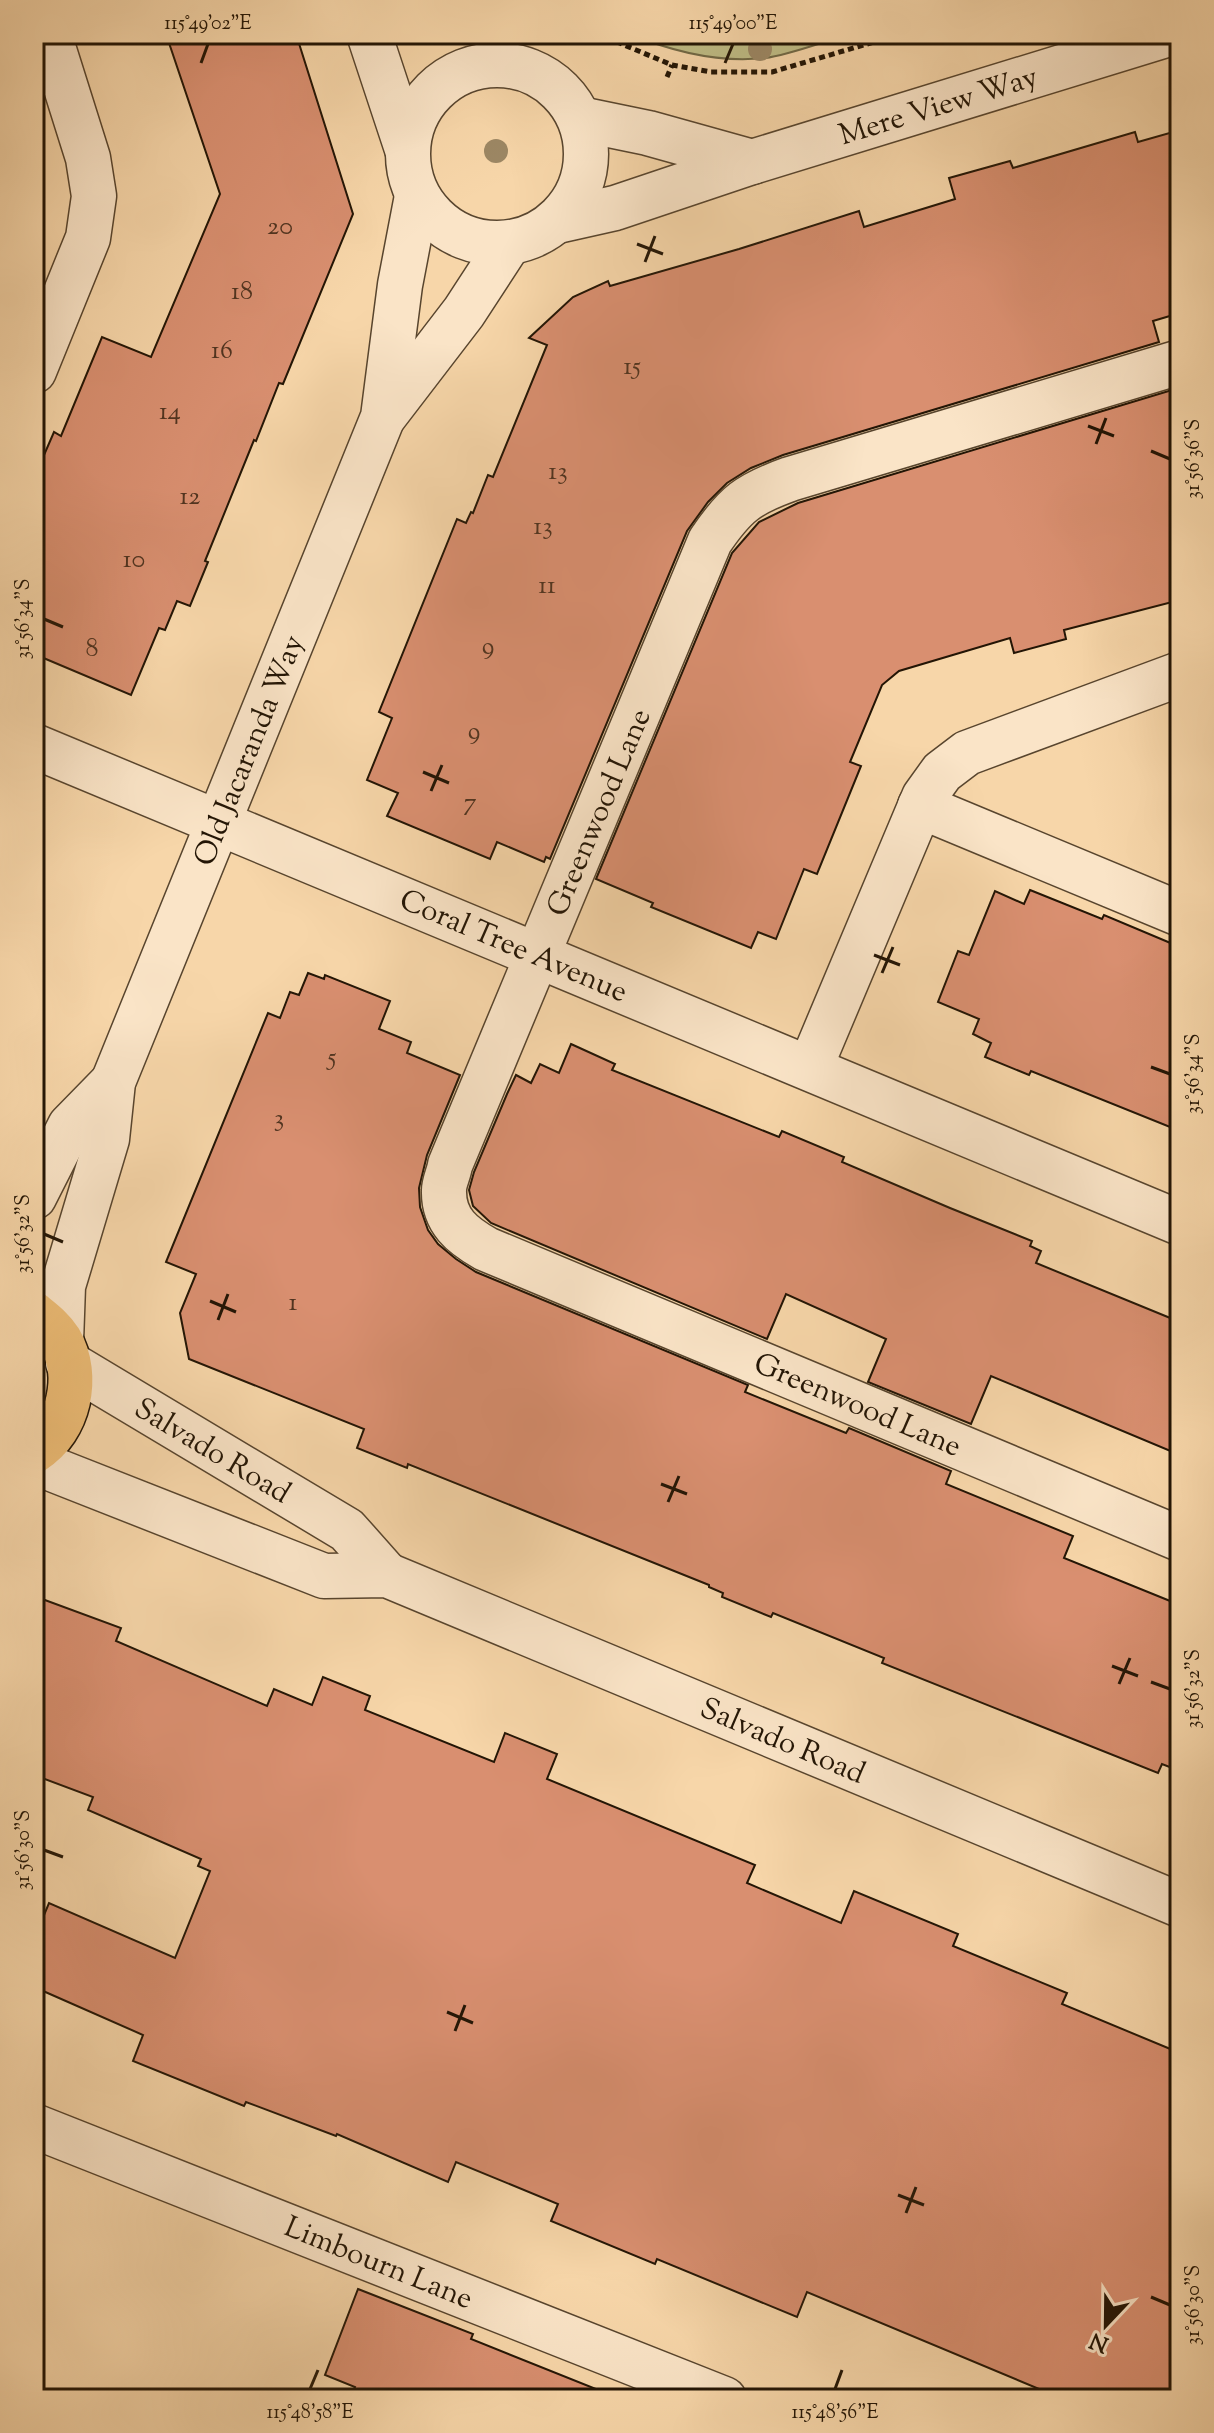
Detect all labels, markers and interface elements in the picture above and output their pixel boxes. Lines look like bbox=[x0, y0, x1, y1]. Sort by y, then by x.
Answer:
text: 115°49'02"E bbox=[164, 10, 252, 39]
text: 115°49'00"E bbox=[689, 10, 777, 39]
street label: Mere View Way bbox=[834, 57, 1043, 158]
house number: 20 bbox=[267, 209, 293, 246]
house number: 18 bbox=[231, 274, 253, 311]
house number: 16 bbox=[211, 333, 233, 370]
house number: 15 bbox=[623, 349, 641, 386]
house number: 14 bbox=[159, 394, 181, 431]
text: 31°56'36"S bbox=[1180, 419, 1209, 499]
house number: 13 bbox=[548, 454, 568, 491]
house number: 12 bbox=[179, 479, 201, 516]
house number: 13 bbox=[533, 509, 553, 546]
house number: 10 bbox=[123, 542, 145, 579]
house number: 11 bbox=[538, 568, 556, 605]
text: 31°56'34"S bbox=[10, 579, 39, 659]
street label: Old Jacaranda Way bbox=[184, 629, 316, 873]
house number: 9 bbox=[482, 629, 494, 666]
house number: 8 bbox=[85, 631, 99, 668]
street label: Greenwood Lane bbox=[537, 703, 663, 923]
house number: 9 bbox=[468, 714, 480, 751]
house number: 7 bbox=[463, 785, 477, 822]
street label: Coral Tree Avenue bbox=[392, 880, 634, 1015]
text: 31°56'34"S bbox=[1180, 1034, 1209, 1114]
house number: 5 bbox=[326, 1040, 337, 1077]
house number: 3 bbox=[274, 1101, 284, 1138]
text: 31°56'32"S bbox=[10, 1194, 39, 1274]
house number: 1 bbox=[289, 1285, 298, 1322]
street label: Greenwood Lane bbox=[747, 1343, 967, 1469]
street label: Salvado Road bbox=[125, 1388, 298, 1516]
text: 31°56'32"S bbox=[1180, 1649, 1209, 1729]
street label: Salvado Road bbox=[693, 1688, 871, 1796]
text: 31°56'30"S bbox=[10, 1810, 39, 1890]
street label: Limbourn Lane bbox=[277, 2207, 479, 2322]
text: 31°56'30"S bbox=[1180, 2265, 1209, 2345]
north arrow bbox=[1066, 2285, 1146, 2365]
text: N bbox=[1085, 2322, 1114, 2359]
text: 115°48'58"E bbox=[266, 2399, 354, 2428]
text: 115°48'56"E bbox=[791, 2399, 879, 2428]

